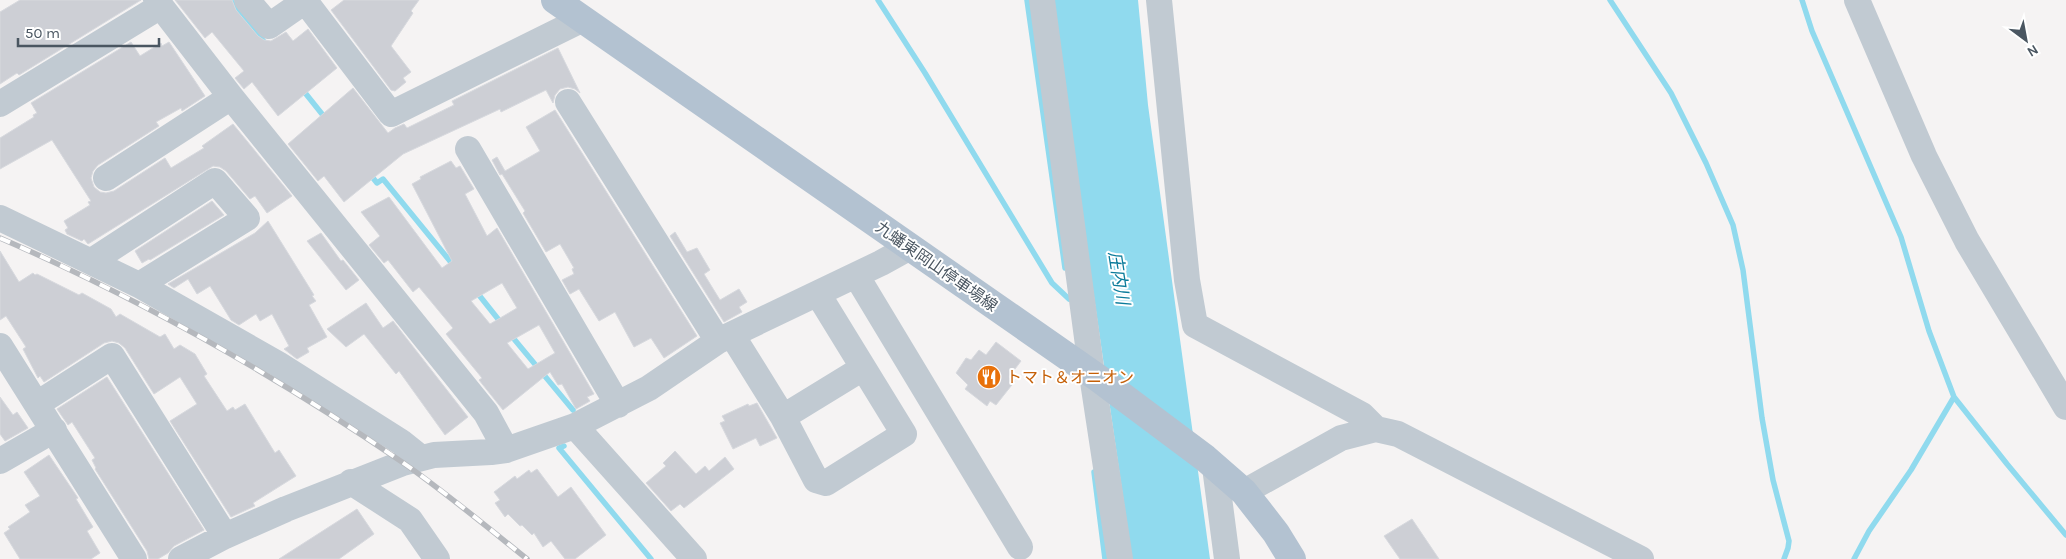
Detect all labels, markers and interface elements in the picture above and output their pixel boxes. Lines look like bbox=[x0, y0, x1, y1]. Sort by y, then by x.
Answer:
scale bar bbox=[18, 15, 159, 47]
north arrow bbox=[2001, 15, 2051, 65]
text: 50 m bbox=[25, 24, 60, 42]
text: N bbox=[2024, 41, 2041, 60]
street label: 九蟠東岡山停車場線 bbox=[872, 217, 1001, 315]
water label: 庄内川 bbox=[1104, 250, 1134, 308]
restaurant icon: トマト＆オニオン bbox=[976, 364, 1002, 390]
place label: トマト＆オニオン bbox=[1006, 368, 1134, 387]

